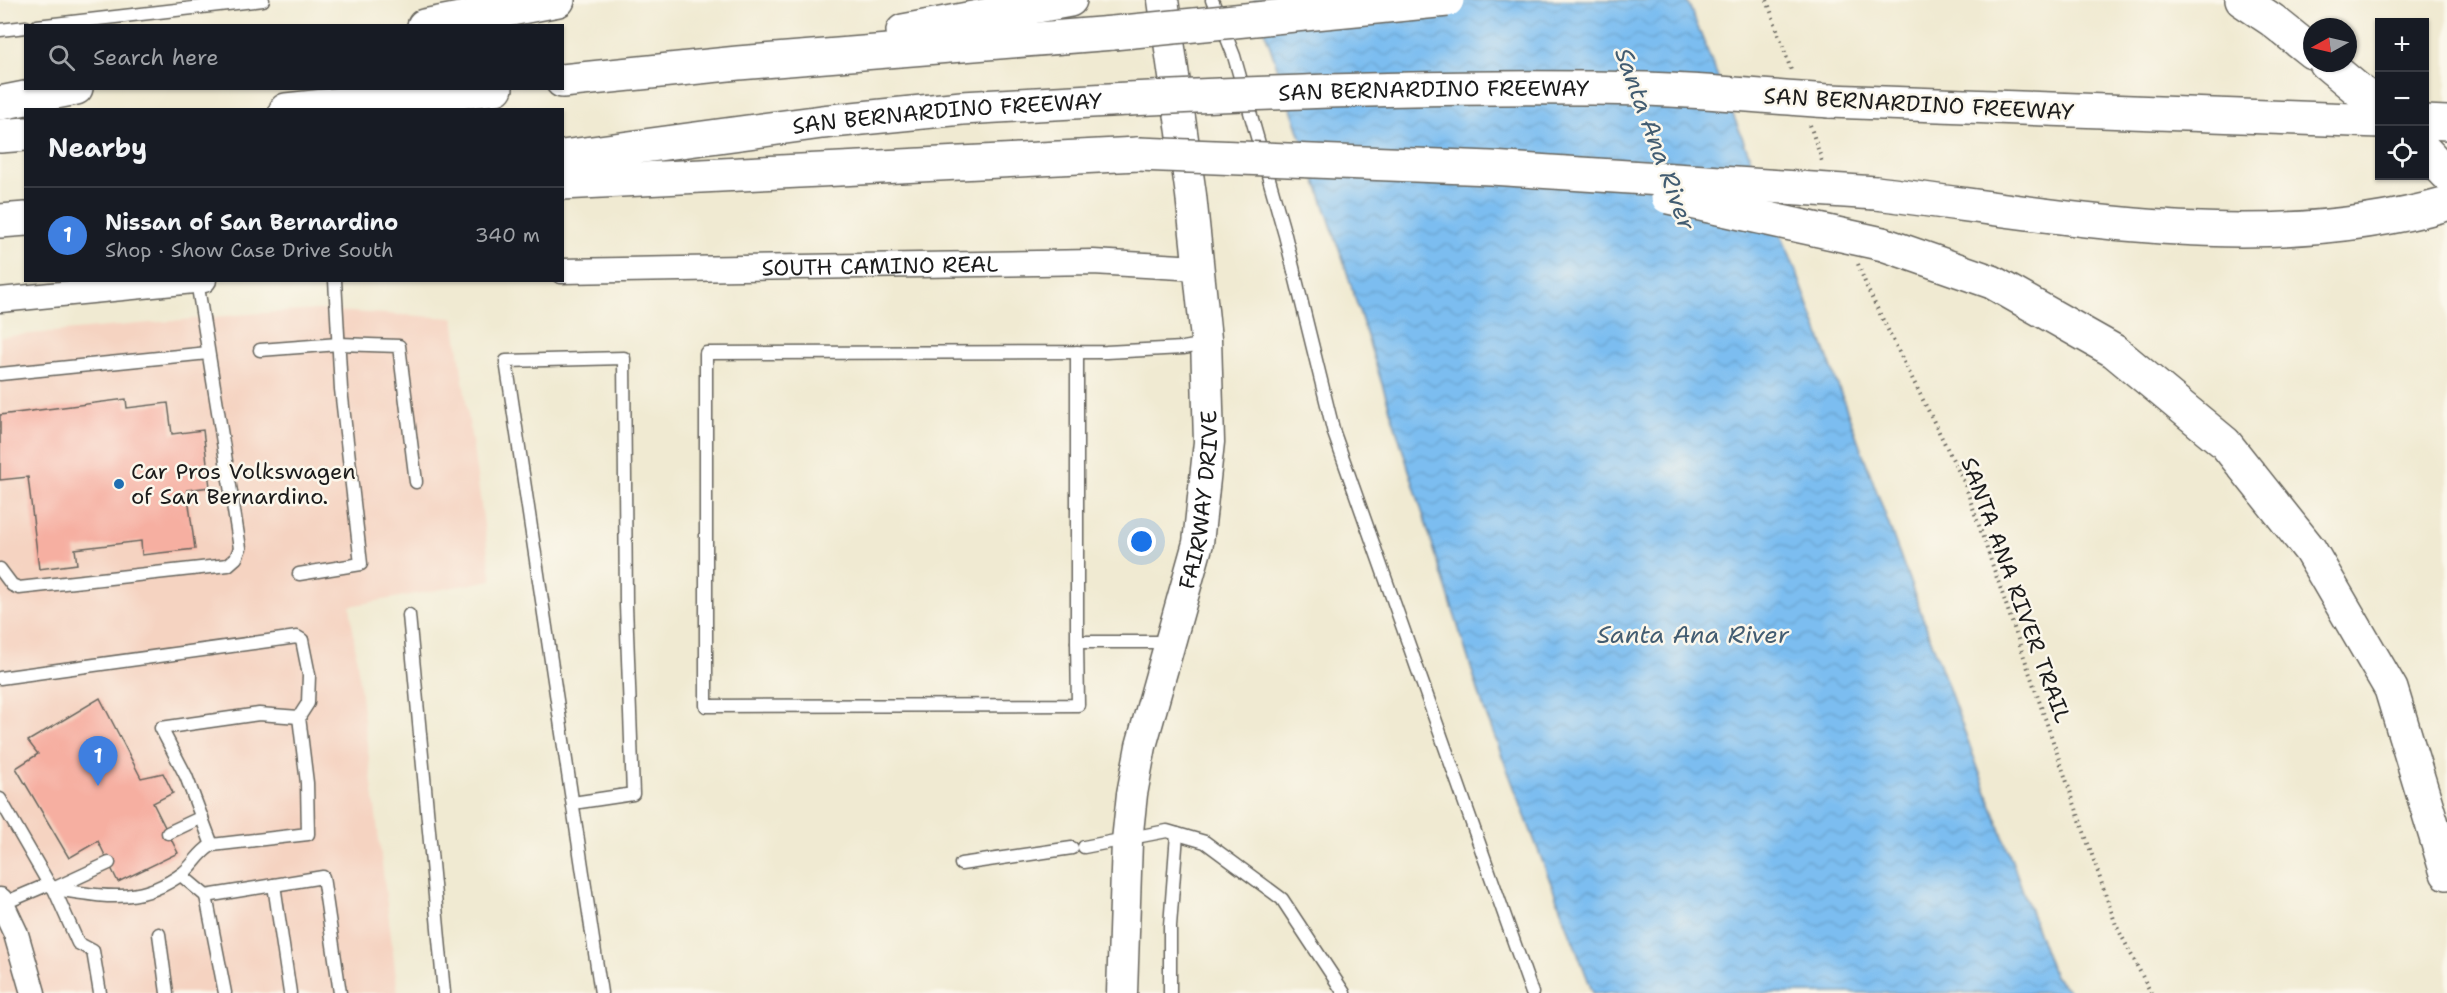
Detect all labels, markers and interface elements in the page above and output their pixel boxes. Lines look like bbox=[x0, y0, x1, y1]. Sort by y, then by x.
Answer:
north arrow bbox=[2303, 18, 2357, 72]
map controls bbox=[2375, 18, 2429, 180]
button: + bbox=[2375, 18, 2429, 72]
search box bbox=[24, 24, 564, 90]
icon: search bbox=[45, 41, 78, 74]
text: Search here bbox=[93, 43, 219, 72]
water label: Santa Ana River bbox=[1607, 43, 1703, 235]
button: − bbox=[2375, 72, 2429, 126]
street label: SAN BERNARDINO FREEWAY bbox=[1278, 73, 1590, 107]
street label: SAN BERNARDINO FREEWAY bbox=[1763, 81, 2075, 127]
street label: SAN BERNARDINO FREEWAY bbox=[790, 86, 1103, 140]
button: locate bbox=[2375, 126, 2429, 180]
text: Nearby bbox=[48, 130, 147, 165]
text: Nissan of San Bernardino bbox=[105, 208, 398, 237]
text: 1 bbox=[63, 222, 72, 248]
text: 340 m bbox=[475, 222, 540, 248]
text: Shop · Show Case Drive South bbox=[105, 237, 394, 263]
street label: SOUTH CAMINO REAL bbox=[761, 249, 999, 282]
street label: FAIRWAY DRIVE bbox=[1171, 410, 1224, 593]
street label: SANTA ANA RIVER TRAIL bbox=[1954, 453, 2078, 727]
place label: Car Pros Volkswagen of San Bernardino. bbox=[131, 457, 356, 511]
marker: Car Pros Volkswagen of San Bernardino. bbox=[112, 477, 126, 491]
your location bbox=[1127, 527, 1156, 556]
water label: Santa Ana River bbox=[1597, 619, 1790, 651]
pin: 1 bbox=[78, 736, 118, 786]

